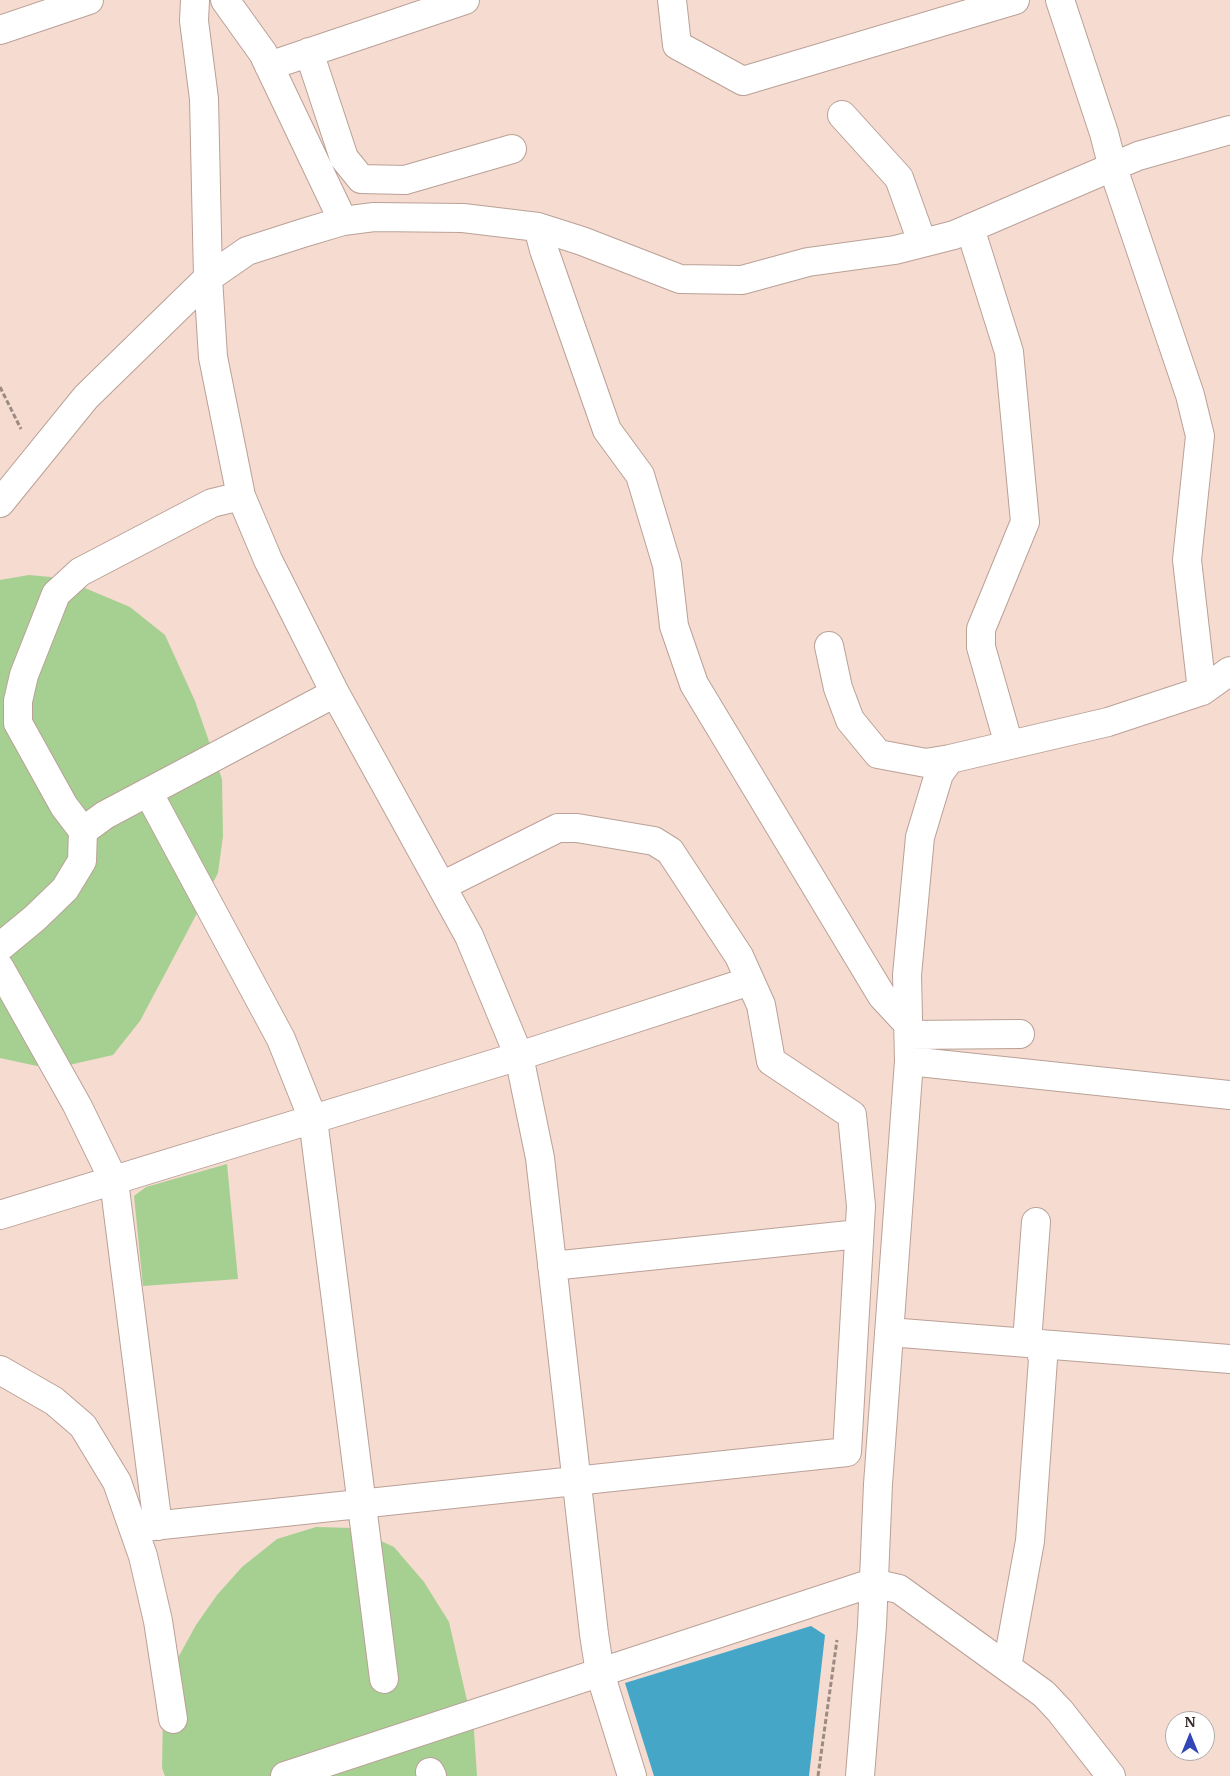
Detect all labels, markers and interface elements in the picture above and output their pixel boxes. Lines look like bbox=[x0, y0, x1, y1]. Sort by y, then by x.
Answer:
north arrow bbox=[1165, 1711, 1215, 1761]
text: N bbox=[1184, 1713, 1196, 1731]

